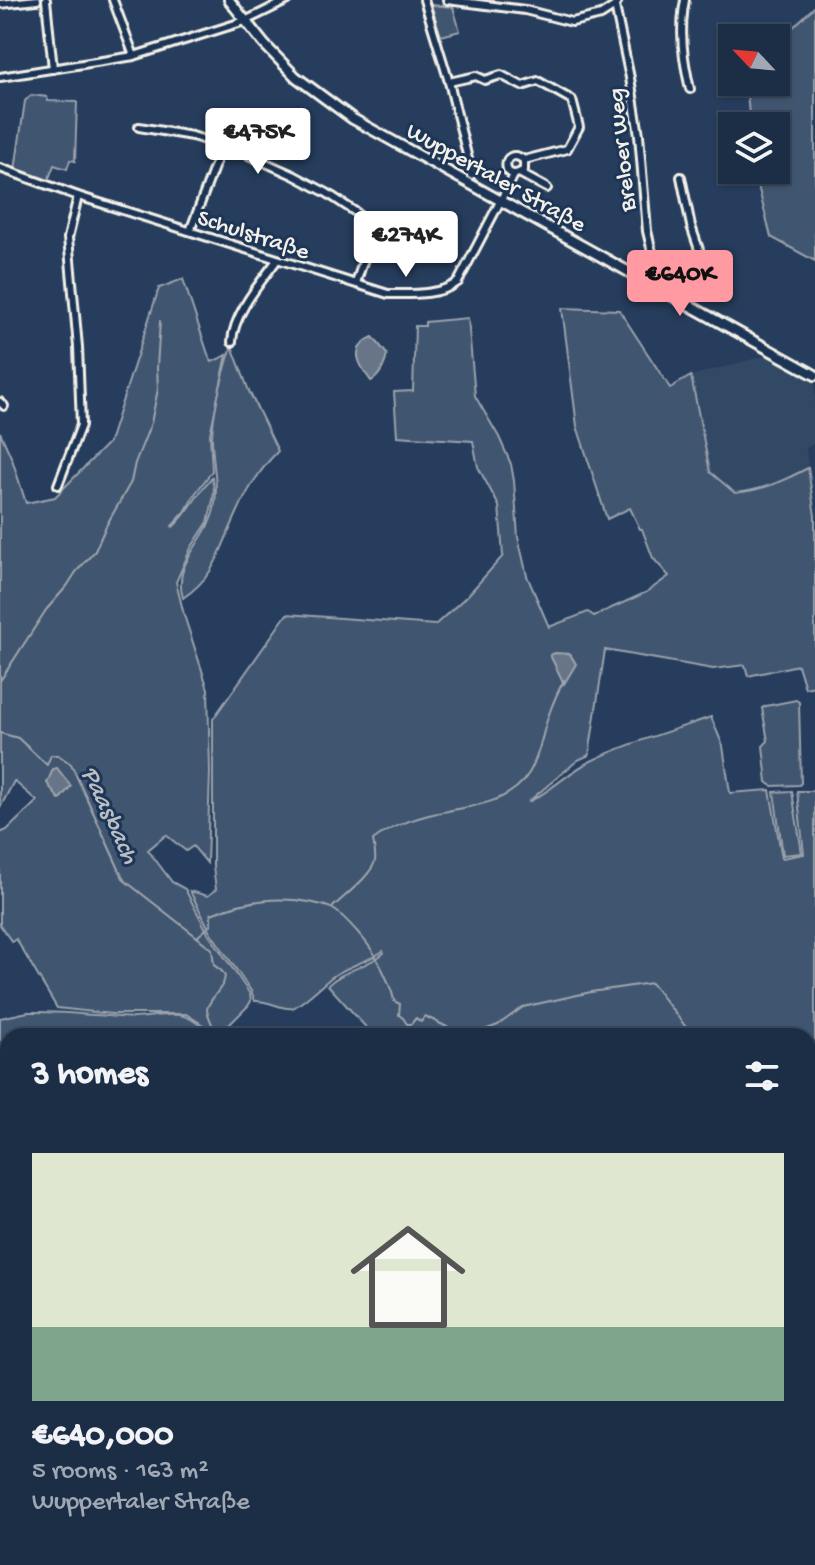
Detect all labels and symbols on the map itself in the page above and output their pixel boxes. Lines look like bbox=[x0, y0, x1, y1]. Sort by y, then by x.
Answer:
north arrow bbox=[718, 24, 790, 96]
street label: Breloer Weg bbox=[603, 87, 644, 214]
pin: €475K bbox=[202, 108, 314, 176]
street label: Wuppertaler Straße bbox=[400, 118, 591, 241]
street label: Schulstraße bbox=[193, 205, 313, 268]
pin: €274K bbox=[350, 211, 462, 279]
pin: €640K bbox=[624, 250, 736, 318]
water label: Paasbach bbox=[72, 762, 144, 870]

